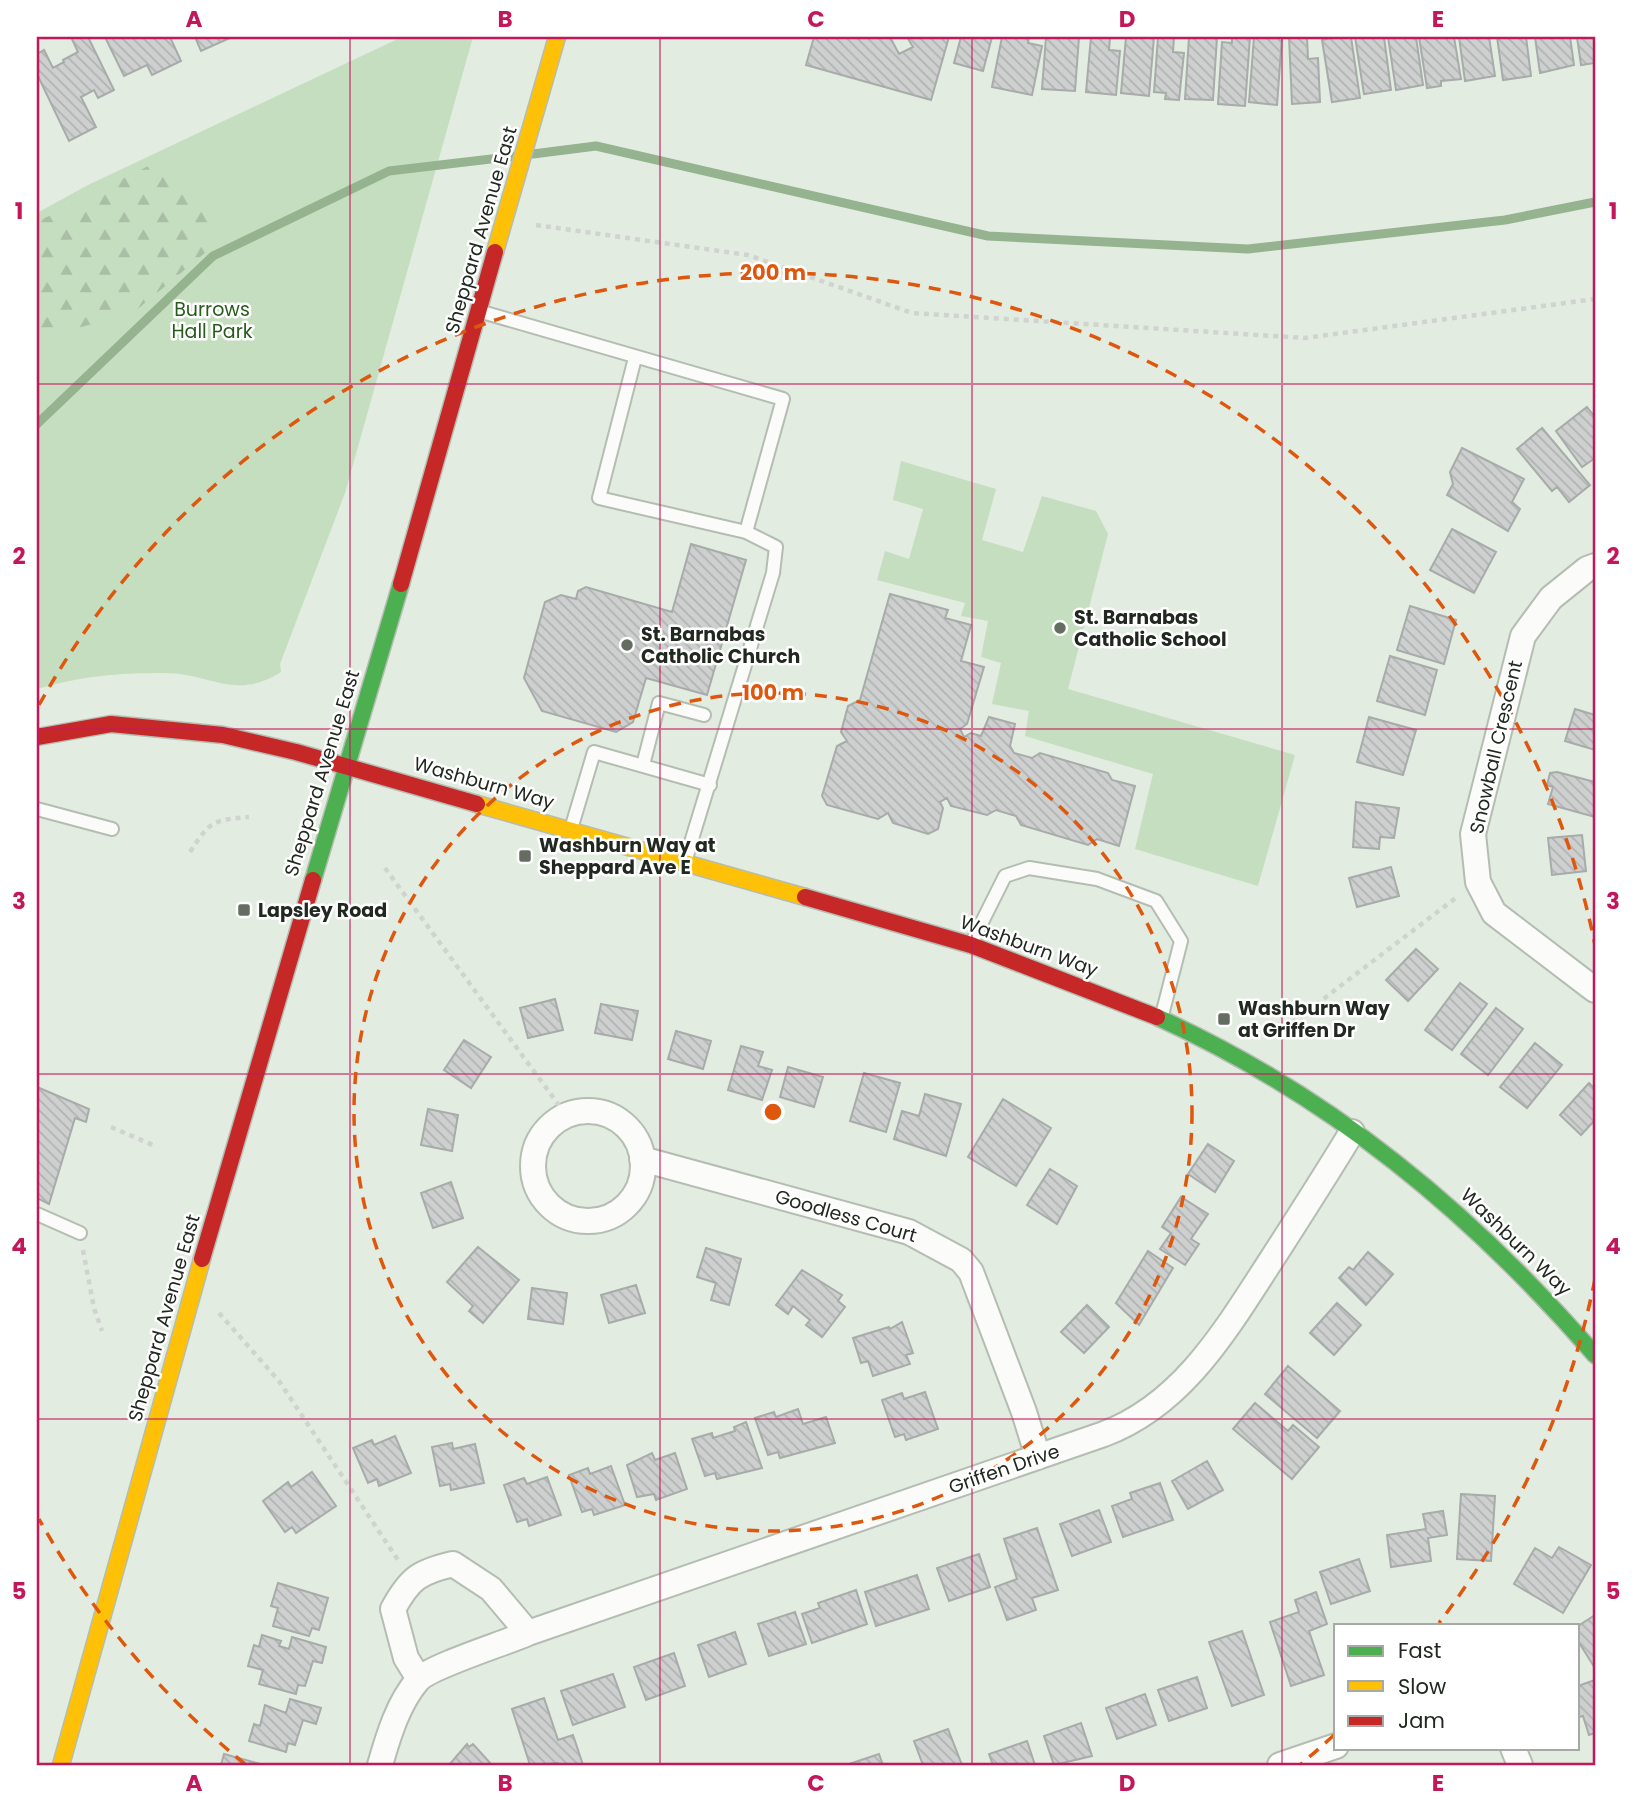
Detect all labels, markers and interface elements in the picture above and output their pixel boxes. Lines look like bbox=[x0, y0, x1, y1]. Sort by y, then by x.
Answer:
text: A bbox=[186, 3, 203, 35]
text: B bbox=[497, 3, 513, 35]
text: C bbox=[807, 3, 825, 35]
text: D bbox=[1119, 3, 1135, 35]
text: E bbox=[1432, 3, 1444, 35]
street label: Sheppard Avenue East bbox=[438, 123, 524, 337]
text: 1 bbox=[15, 195, 23, 227]
text: 1 bbox=[1609, 195, 1617, 227]
text: 200 m bbox=[740, 258, 806, 287]
park label: Burrows Hall Park bbox=[171, 296, 253, 345]
text: 2 bbox=[12, 540, 26, 572]
text: 2 bbox=[1606, 540, 1620, 572]
place label: St. Barnabas Catholic School bbox=[1074, 604, 1227, 653]
marker: St. Barnabas Catholic School bbox=[1052, 620, 1068, 636]
place label: St. Barnabas Catholic Church bbox=[641, 621, 800, 670]
marker: St. Barnabas Catholic Church bbox=[619, 637, 635, 653]
street label: Snowball Crescent bbox=[1463, 658, 1529, 836]
street label: Sheppard Avenue East bbox=[278, 666, 366, 880]
text: 100 m bbox=[742, 678, 804, 707]
street label: Washburn Way bbox=[411, 750, 558, 816]
place label: Washburn Way at Sheppard Ave E bbox=[539, 832, 716, 881]
marker: Washburn Way at Sheppard Ave E bbox=[517, 848, 533, 864]
text: 3 bbox=[12, 885, 26, 917]
text: 3 bbox=[1606, 885, 1620, 917]
place label: Lapsley Road bbox=[258, 897, 387, 924]
marker: Lapsley Road bbox=[236, 902, 252, 918]
street label: Washburn Way bbox=[956, 909, 1102, 984]
place label: Washburn Way at Griffen Dr bbox=[1238, 995, 1391, 1044]
marker: Washburn Way at Griffen Dr bbox=[1216, 1011, 1232, 1027]
centre of rings bbox=[761, 1100, 785, 1124]
street label: Washburn Way bbox=[1455, 1182, 1578, 1302]
street label: Goodless Court bbox=[772, 1183, 920, 1249]
street label: Sheppard Avenue East bbox=[121, 1211, 207, 1425]
text: 4 bbox=[11, 1230, 27, 1262]
text: 4 bbox=[1605, 1230, 1621, 1262]
street label: Griffen Drive bbox=[945, 1437, 1063, 1501]
text: 5 bbox=[12, 1575, 26, 1607]
text: 5 bbox=[1606, 1575, 1620, 1607]
legend bbox=[1334, 1624, 1580, 1750]
text: Fast bbox=[1398, 1636, 1441, 1665]
text: Slow bbox=[1398, 1672, 1446, 1701]
text: Jam bbox=[1398, 1706, 1445, 1735]
text: A bbox=[186, 1767, 203, 1799]
text: B bbox=[497, 1767, 513, 1799]
text: C bbox=[807, 1767, 825, 1799]
text: D bbox=[1119, 1767, 1135, 1799]
text: E bbox=[1432, 1767, 1444, 1799]

